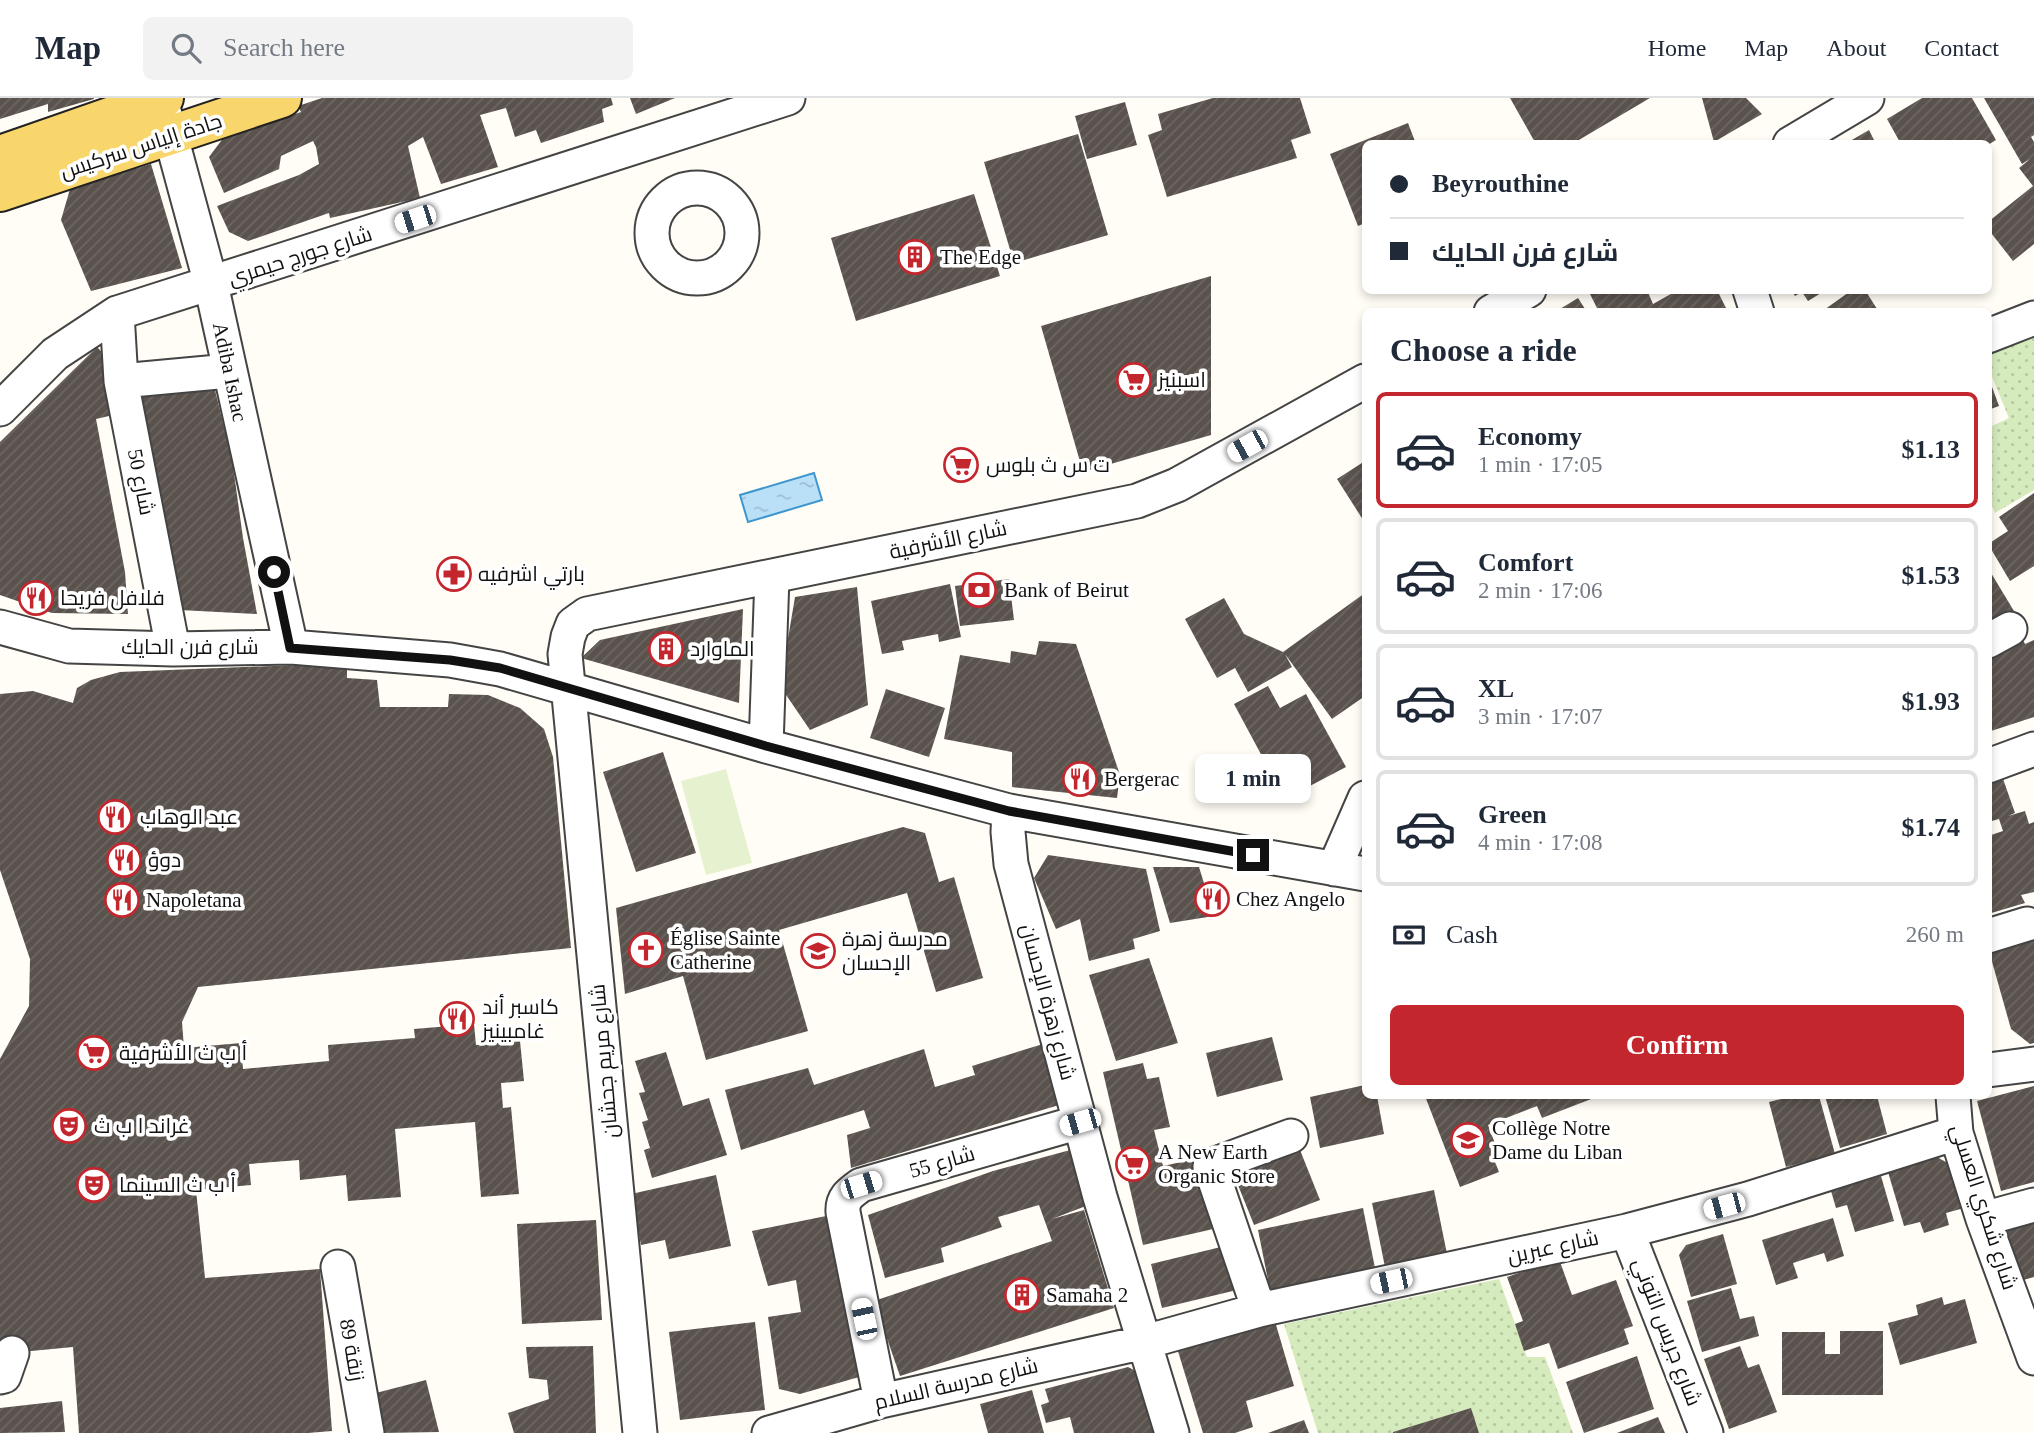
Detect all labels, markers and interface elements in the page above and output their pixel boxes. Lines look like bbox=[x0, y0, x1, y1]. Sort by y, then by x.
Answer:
search box bbox=[143, 17, 633, 80]
icon: search bbox=[167, 29, 205, 67]
text: Map bbox=[35, 30, 101, 66]
text: Search here bbox=[223, 33, 345, 62]
text: Home bbox=[1648, 35, 1706, 61]
text: Map bbox=[1744, 35, 1788, 61]
text: About bbox=[1826, 35, 1886, 61]
text: Contact bbox=[1924, 35, 1999, 61]
street label: جادة إلياس سركيس bbox=[57, 109, 225, 184]
text: Beyrouthine bbox=[1432, 169, 1569, 198]
car bbox=[392, 203, 439, 235]
street label: شارع جورج حيمري bbox=[225, 221, 376, 294]
building icon: The Edge bbox=[896, 238, 934, 276]
text: شارع فرن الحايك bbox=[1432, 238, 1618, 267]
place label: The Edge bbox=[940, 245, 1021, 269]
street label: Adiba Ishac bbox=[208, 320, 252, 424]
text: Choose a ride bbox=[1390, 332, 1577, 368]
supermarket icon: اسبنيز bbox=[1115, 361, 1153, 399]
place label: اسبنيز bbox=[1157, 368, 1206, 392]
icon: car bbox=[1394, 419, 1457, 482]
text: Economy bbox=[1478, 422, 1582, 451]
car bbox=[1224, 427, 1271, 465]
text: $1.13 bbox=[1902, 435, 1960, 464]
supermarket icon: ت س ث بلوس bbox=[942, 446, 980, 484]
street label: شارع 50 bbox=[121, 447, 159, 518]
text: 1 min · 17:05 bbox=[1478, 452, 1603, 477]
place label: ت س ث بلوس bbox=[986, 453, 1110, 478]
street label: شارع الأشرفية bbox=[887, 516, 1009, 566]
icon: car bbox=[1394, 545, 1457, 608]
text: Comfort bbox=[1478, 548, 1573, 577]
pharmacy icon: بارتي اشرفيه bbox=[435, 555, 473, 593]
route start bbox=[258, 556, 290, 588]
text: $1.53 bbox=[1902, 561, 1960, 590]
place label: بارتي اشرفيه bbox=[478, 562, 585, 590]
bank icon: Bank of Beirut bbox=[960, 571, 998, 609]
place label: Bank of Beirut bbox=[1004, 578, 1129, 602]
text: 2 min · 17:06 bbox=[1478, 578, 1603, 603]
restaurant icon: فلافل فريحا bbox=[17, 579, 55, 617]
place label: فلافل فريحا bbox=[60, 586, 165, 611]
building icon: الماوارد bbox=[647, 630, 685, 668]
street label: شارع فرن الحايك bbox=[121, 635, 259, 661]
place label: الماوارد bbox=[690, 637, 755, 661]
icon: car bbox=[1394, 671, 1457, 734]
text: XL bbox=[1478, 674, 1514, 703]
text: $1.93 bbox=[1902, 687, 1960, 716]
text: 3 min · 17:07 bbox=[1478, 704, 1603, 729]
callout: 1 min bbox=[1195, 754, 1311, 802]
restaurant icon: Bergerac bbox=[1061, 760, 1099, 798]
text: 1 min bbox=[1225, 766, 1281, 791]
place label: Bergerac bbox=[1104, 767, 1179, 791]
icon: car bbox=[1394, 797, 1457, 860]
restaurant icon: عبد الوهاب bbox=[96, 798, 134, 836]
text: Green bbox=[1478, 800, 1547, 829]
place label: عبد الوهاب bbox=[140, 805, 238, 829]
text: $1.74 bbox=[1902, 813, 1960, 842]
text: 4 min · 17:08 bbox=[1478, 830, 1603, 855]
route end bbox=[1237, 839, 1269, 871]
restaurant icon: دوؤ bbox=[105, 841, 143, 879]
place label: دوؤ bbox=[148, 848, 181, 872]
restaurant icon: Chez Angelo bbox=[1193, 880, 1231, 918]
restaurant icon: Napoletana bbox=[103, 881, 141, 919]
place label: Chez Angelo bbox=[1236, 887, 1345, 911]
place label: Napoletana bbox=[146, 888, 242, 912]
icon: cash bbox=[1390, 916, 1428, 954]
text: Cash bbox=[1446, 920, 1498, 949]
street label: شارع زهرة الإحسان bbox=[1014, 921, 1080, 1083]
text: 260 m bbox=[1906, 922, 1964, 947]
place label: Église Sainte Catherine bbox=[670, 926, 780, 974]
place label: مدرسة زهرة الإحسان bbox=[842, 927, 948, 976]
church icon: Église Sainte Catherine bbox=[627, 931, 665, 969]
school or university icon: مدرسة زهرة الإحسان bbox=[799, 932, 837, 970]
street label: شارع مريم جحشان bbox=[585, 983, 625, 1139]
place label: كاسبر أند غامبينيز bbox=[481, 994, 559, 1043]
restaurant icon: كاسبر أند غامبينيز bbox=[438, 1000, 476, 1038]
button: Confirm bbox=[1390, 1005, 1964, 1085]
supermarket icon: أ ب ث الأشرفية bbox=[75, 1034, 113, 1072]
place label: أ ب ث الأشرفية bbox=[119, 1040, 247, 1065]
car bbox=[1057, 1106, 1104, 1138]
theatre icon: غراند ا ب ث bbox=[50, 1107, 88, 1145]
place label: غراند ا ب ث bbox=[94, 1114, 190, 1138]
place label: Collège Notre Dame du Liban bbox=[1492, 1116, 1623, 1164]
school or university icon: Collège Notre Dame du Liban bbox=[1449, 1121, 1487, 1159]
street label: شارع شكري العسلي bbox=[1942, 1121, 2022, 1294]
place label: A New Earth Organic Store bbox=[1158, 1140, 1275, 1188]
street label: شارع 55 bbox=[907, 1141, 978, 1185]
supermarket icon: A New Earth Organic Store bbox=[1114, 1145, 1152, 1183]
theatre icon: أ ب ث السينما bbox=[75, 1166, 113, 1204]
car bbox=[838, 1169, 885, 1201]
place label: أ ب ث السينما bbox=[119, 1172, 236, 1197]
car bbox=[1701, 1190, 1748, 1222]
street label: شارع عبرين bbox=[1505, 1226, 1601, 1270]
street label: شارع جريس التوني bbox=[1624, 1255, 1706, 1411]
car bbox=[1369, 1266, 1414, 1296]
building icon: Samaha 2 bbox=[1003, 1276, 1041, 1314]
place label: Samaha 2 bbox=[1046, 1283, 1128, 1307]
car bbox=[850, 1296, 879, 1342]
street label: زنقة 89 bbox=[335, 1317, 369, 1383]
street label: شارع مدرسة السلام bbox=[872, 1353, 1041, 1416]

